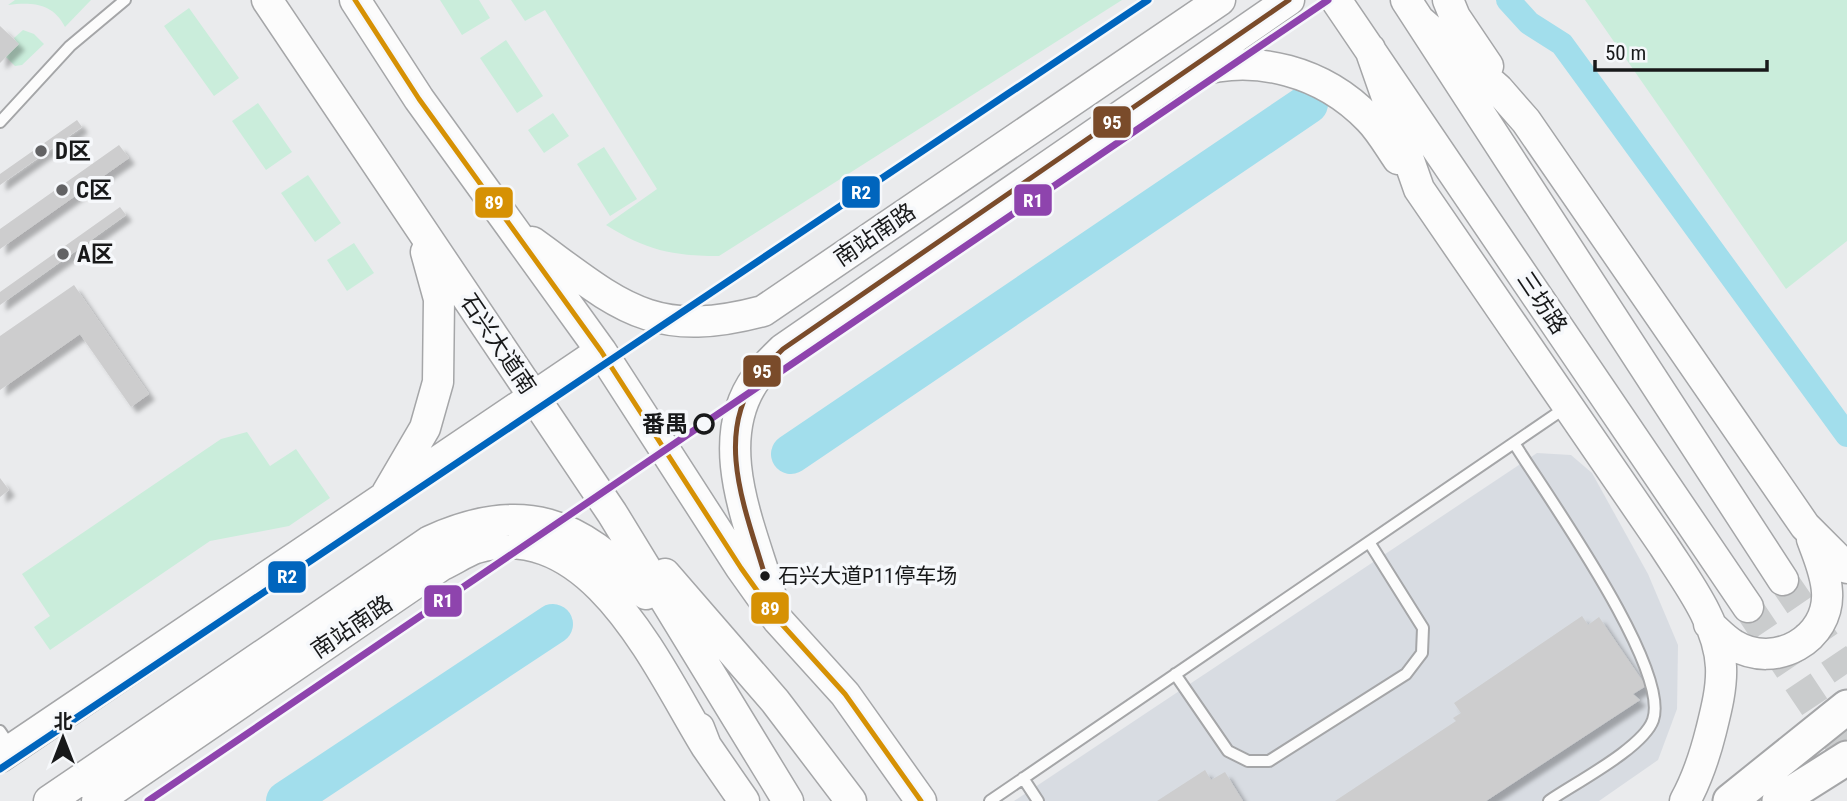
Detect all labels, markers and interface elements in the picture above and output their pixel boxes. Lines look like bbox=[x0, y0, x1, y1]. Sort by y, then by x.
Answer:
scale bar bbox=[1595, 28, 1766, 72]
text: 50 m bbox=[1605, 41, 1646, 65]
line badge: 95 bbox=[1092, 105, 1132, 139]
text: 95 bbox=[1102, 111, 1122, 134]
place label: D区 bbox=[55, 138, 91, 165]
marker: D区 bbox=[33, 143, 49, 159]
line badge: R2 bbox=[841, 175, 881, 209]
place label: C区 bbox=[76, 177, 112, 204]
text: R2 bbox=[851, 181, 871, 204]
marker: C区 bbox=[54, 182, 70, 198]
line badge: R1 bbox=[1013, 183, 1053, 217]
line badge: 89 bbox=[474, 186, 514, 219]
text: R1 bbox=[1023, 189, 1043, 212]
text: 89 bbox=[484, 191, 504, 214]
street label: 南站南路 bbox=[829, 198, 921, 272]
place label: A区 bbox=[77, 241, 114, 268]
marker: A区 bbox=[55, 246, 71, 262]
street label: 三坊路 bbox=[1512, 267, 1572, 339]
street label: 石兴大道南 bbox=[455, 289, 541, 399]
line badge: 95 bbox=[742, 354, 782, 388]
text: 95 bbox=[752, 360, 772, 383]
place label: 番禺 bbox=[642, 411, 688, 438]
marker: 番禺 bbox=[694, 414, 714, 434]
line badge: R2 bbox=[267, 560, 307, 594]
place label: 石兴大道P11停车场 bbox=[778, 564, 957, 588]
text: R2 bbox=[277, 565, 297, 588]
marker: 石兴大道P11停车场 bbox=[758, 569, 772, 583]
line badge: R1 bbox=[423, 584, 463, 618]
text: R1 bbox=[433, 589, 453, 612]
street label: 南站南路 bbox=[306, 590, 398, 664]
line badge: 89 bbox=[750, 591, 790, 625]
text: 89 bbox=[760, 597, 780, 620]
north arrow bbox=[28, 703, 98, 773]
text: 北 bbox=[53, 710, 73, 733]

